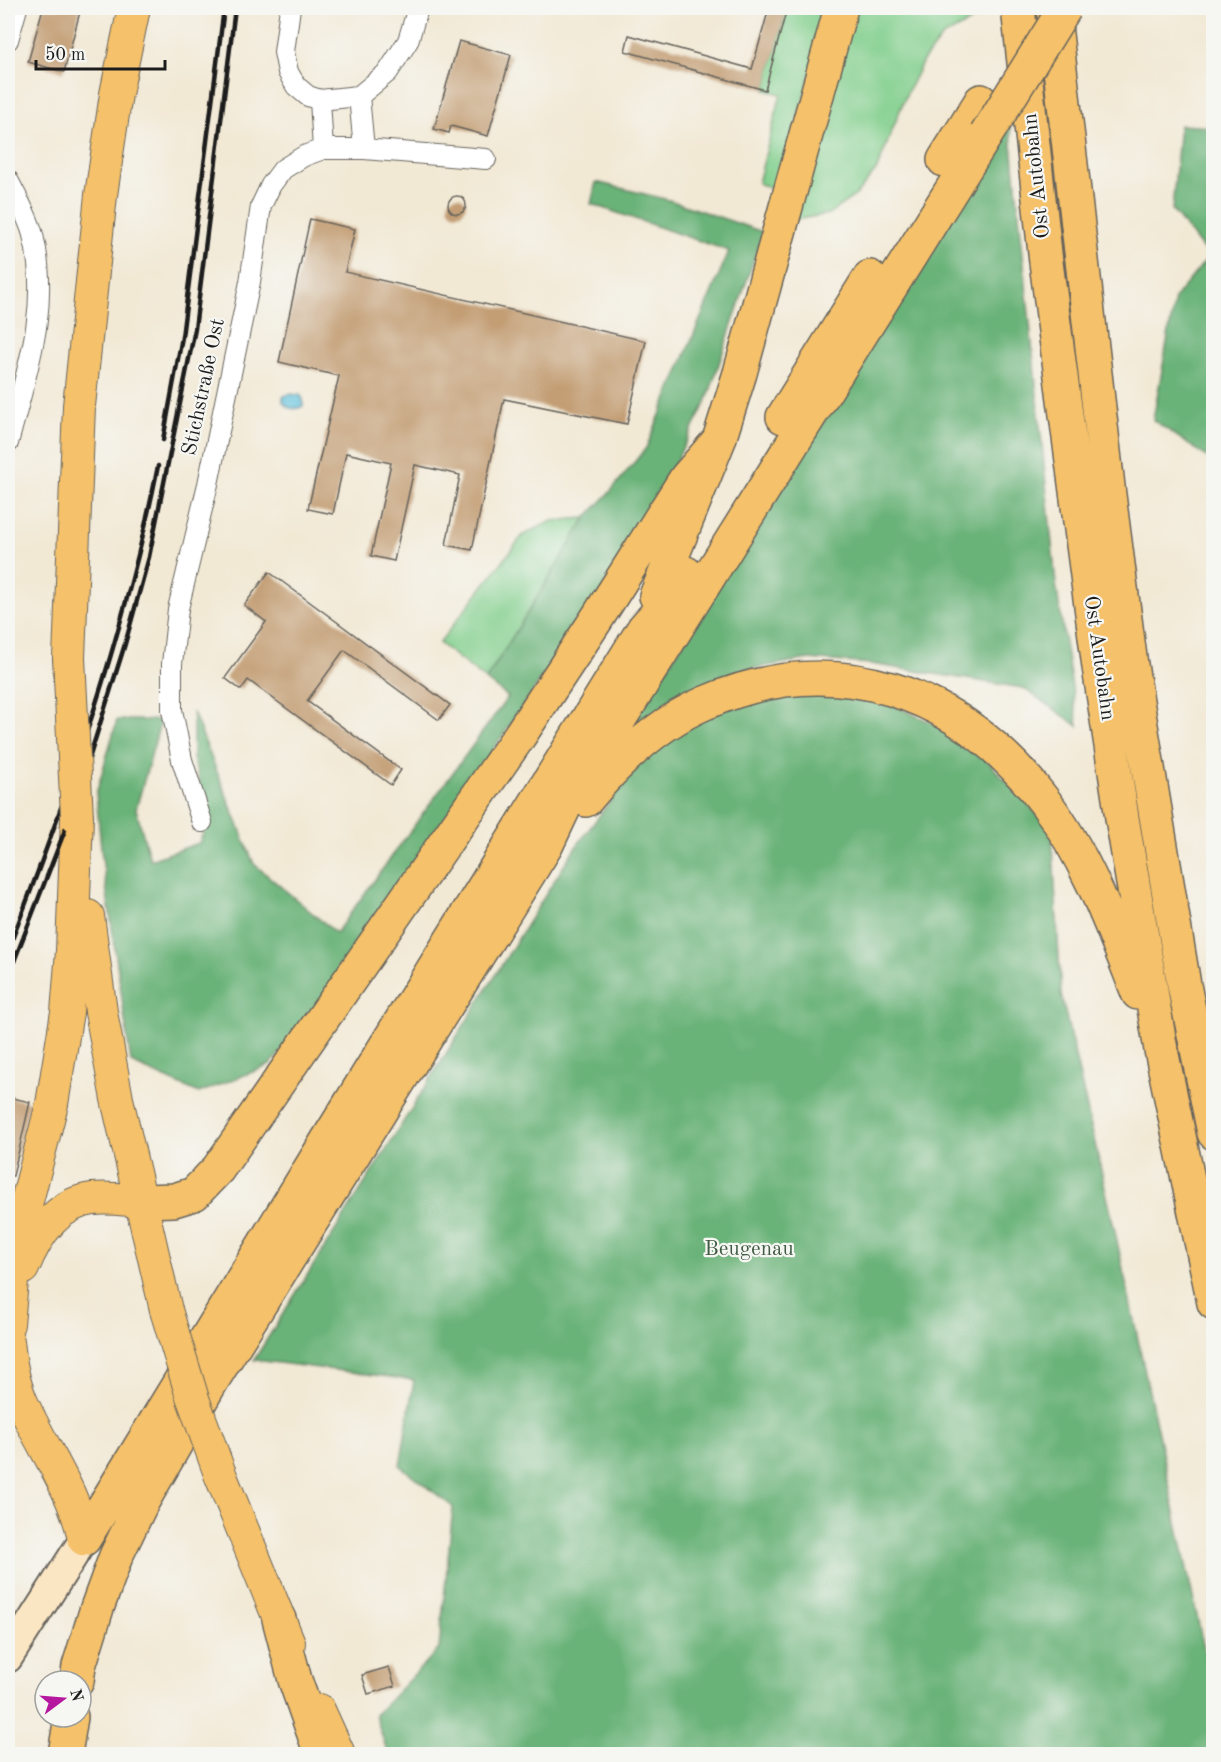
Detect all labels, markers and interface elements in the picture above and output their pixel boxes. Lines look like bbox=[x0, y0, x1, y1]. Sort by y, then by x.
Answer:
scale bar bbox=[36, 33, 165, 71]
text: 50 m bbox=[45, 46, 85, 64]
street label: Ost Autobahn bbox=[1020, 112, 1054, 240]
street label: Stichstraße Ost bbox=[179, 316, 229, 458]
street label: Ost Autobahn bbox=[1080, 594, 1118, 722]
park label: Beugenau bbox=[704, 1239, 794, 1260]
north arrow bbox=[33, 1669, 93, 1729]
text: N bbox=[66, 1687, 85, 1704]

